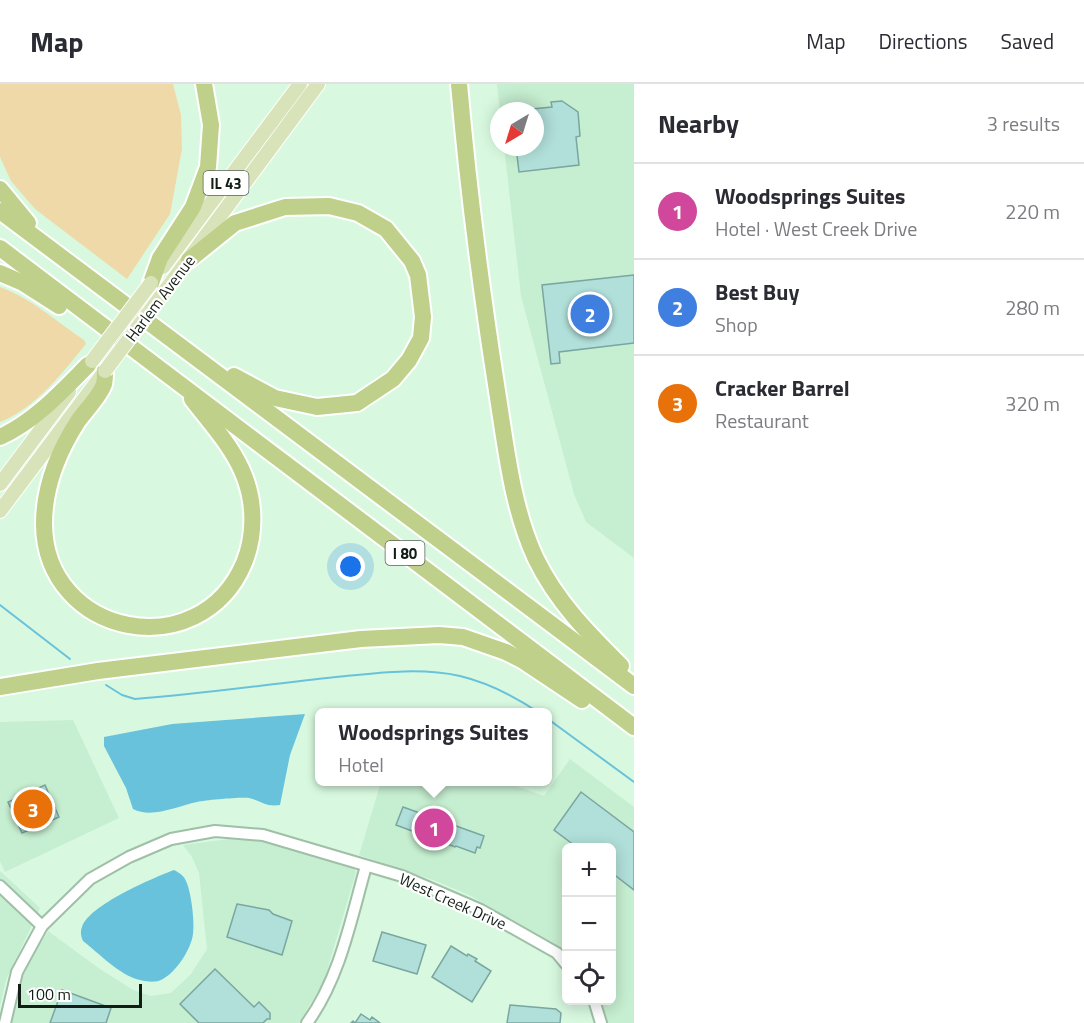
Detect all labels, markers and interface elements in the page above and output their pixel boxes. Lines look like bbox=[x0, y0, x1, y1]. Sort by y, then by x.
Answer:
text: Map bbox=[30, 20, 84, 63]
text: Map bbox=[806, 25, 846, 57]
text: Directions bbox=[879, 25, 968, 57]
text: Saved bbox=[1001, 25, 1054, 57]
north arrow bbox=[490, 102, 544, 156]
text: Nearby bbox=[658, 104, 739, 143]
text: 3 results bbox=[987, 108, 1060, 139]
road number: IL 43 bbox=[204, 171, 248, 195]
text: Woodsprings Suites bbox=[715, 179, 905, 213]
text: 1 bbox=[672, 196, 683, 227]
text: 220 m bbox=[1005, 196, 1060, 227]
text: Hotel · West Creek Drive bbox=[715, 213, 917, 244]
street label: Harlem Avenue bbox=[119, 250, 201, 346]
text: Best Buy bbox=[715, 275, 799, 309]
pin: 2 bbox=[570, 292, 610, 336]
text: 2 bbox=[672, 292, 683, 323]
text: 280 m bbox=[1005, 292, 1060, 323]
text: Shop bbox=[715, 309, 758, 340]
text: Cracker Barrel bbox=[715, 371, 850, 405]
text: 3 bbox=[672, 388, 683, 419]
text: 320 m bbox=[1005, 388, 1060, 419]
text: Restaurant bbox=[715, 405, 809, 436]
road number: I 80 bbox=[386, 541, 424, 565]
your location bbox=[336, 552, 365, 581]
popup bbox=[315, 708, 552, 786]
text: Woodsprings Suites bbox=[338, 715, 529, 749]
text: Hotel bbox=[338, 749, 384, 780]
pin: 3 bbox=[14, 786, 52, 832]
pin: 1 bbox=[414, 806, 454, 850]
map controls bbox=[562, 843, 616, 1005]
button: + bbox=[562, 843, 616, 897]
street label: West Creek Drive bbox=[396, 867, 510, 935]
button: − bbox=[562, 897, 616, 951]
button: locate bbox=[562, 951, 616, 1005]
scale bar bbox=[18, 981, 142, 1008]
text: 100 m bbox=[27, 982, 71, 1006]

